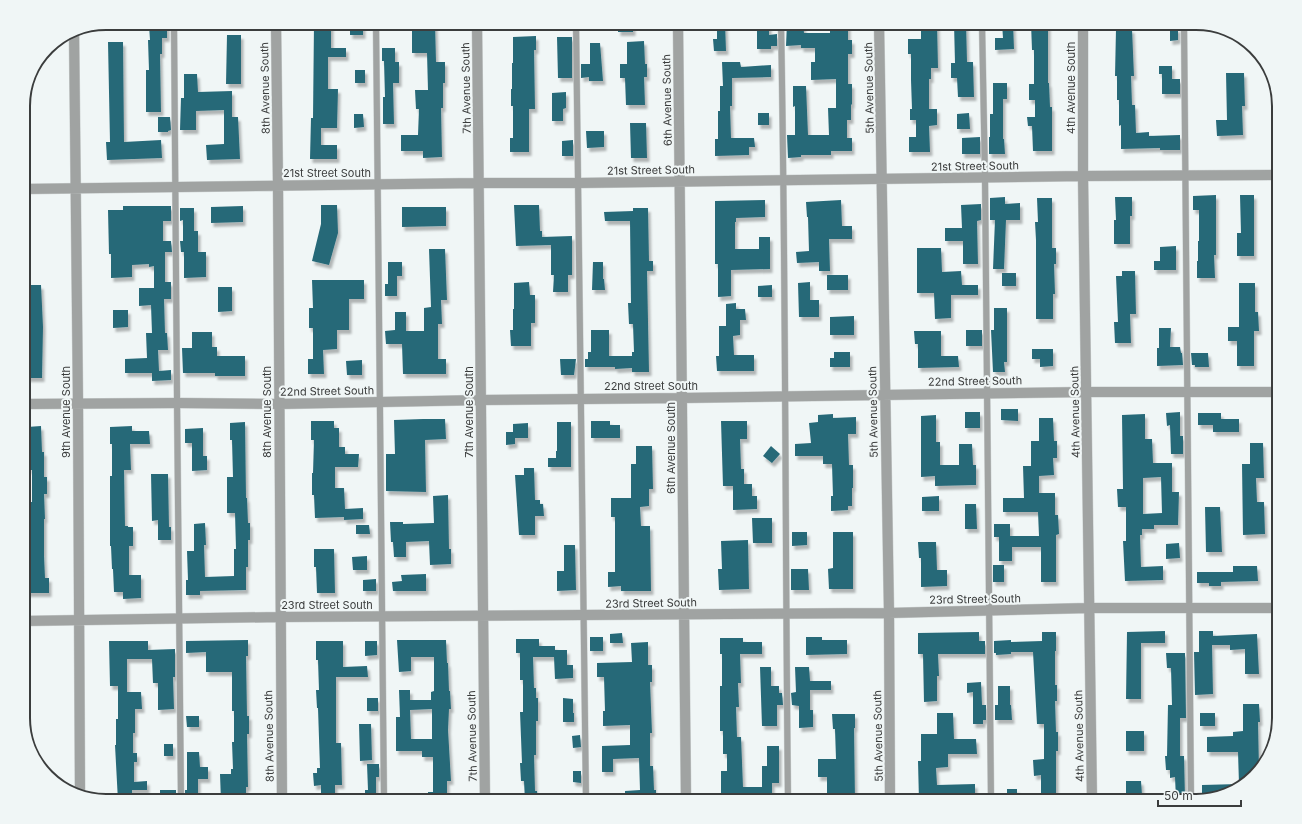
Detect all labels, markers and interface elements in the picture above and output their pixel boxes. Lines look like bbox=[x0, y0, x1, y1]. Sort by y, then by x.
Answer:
street label: 8th Avenue South bbox=[257, 42, 273, 134]
street label: 7th Avenue South bbox=[458, 42, 474, 134]
street label: 5th Avenue South bbox=[861, 42, 877, 134]
street label: 4th Avenue South bbox=[1064, 42, 1078, 134]
street label: 6th Avenue South bbox=[659, 54, 675, 146]
street label: 21st Street South bbox=[931, 158, 1019, 174]
street label: 21st Street South bbox=[607, 162, 695, 178]
street label: 21st Street South bbox=[283, 166, 371, 180]
street label: 9th Avenue South bbox=[59, 366, 73, 458]
street label: 8th Avenue South bbox=[260, 366, 274, 458]
street label: 7th Avenue South bbox=[462, 366, 476, 458]
street label: 5th Avenue South bbox=[865, 366, 881, 458]
street label: 4th Avenue South bbox=[1067, 366, 1083, 458]
street label: 22nd Street South bbox=[928, 373, 1022, 389]
street label: 22nd Street South bbox=[604, 379, 698, 393]
street label: 22nd Street South bbox=[280, 383, 374, 399]
street label: 6th Avenue South bbox=[664, 402, 678, 494]
street label: 23rd Street South bbox=[929, 591, 1021, 607]
street label: 23rd Street South bbox=[605, 595, 697, 611]
street label: 23rd Street South bbox=[281, 598, 373, 612]
street label: 8th Avenue South bbox=[261, 690, 277, 782]
street label: 7th Avenue South bbox=[464, 690, 480, 782]
street label: 5th Avenue South bbox=[870, 690, 886, 782]
street label: 4th Avenue South bbox=[1071, 690, 1087, 782]
scale bar bbox=[1158, 782, 1241, 808]
text: 50 m bbox=[1164, 788, 1193, 803]

